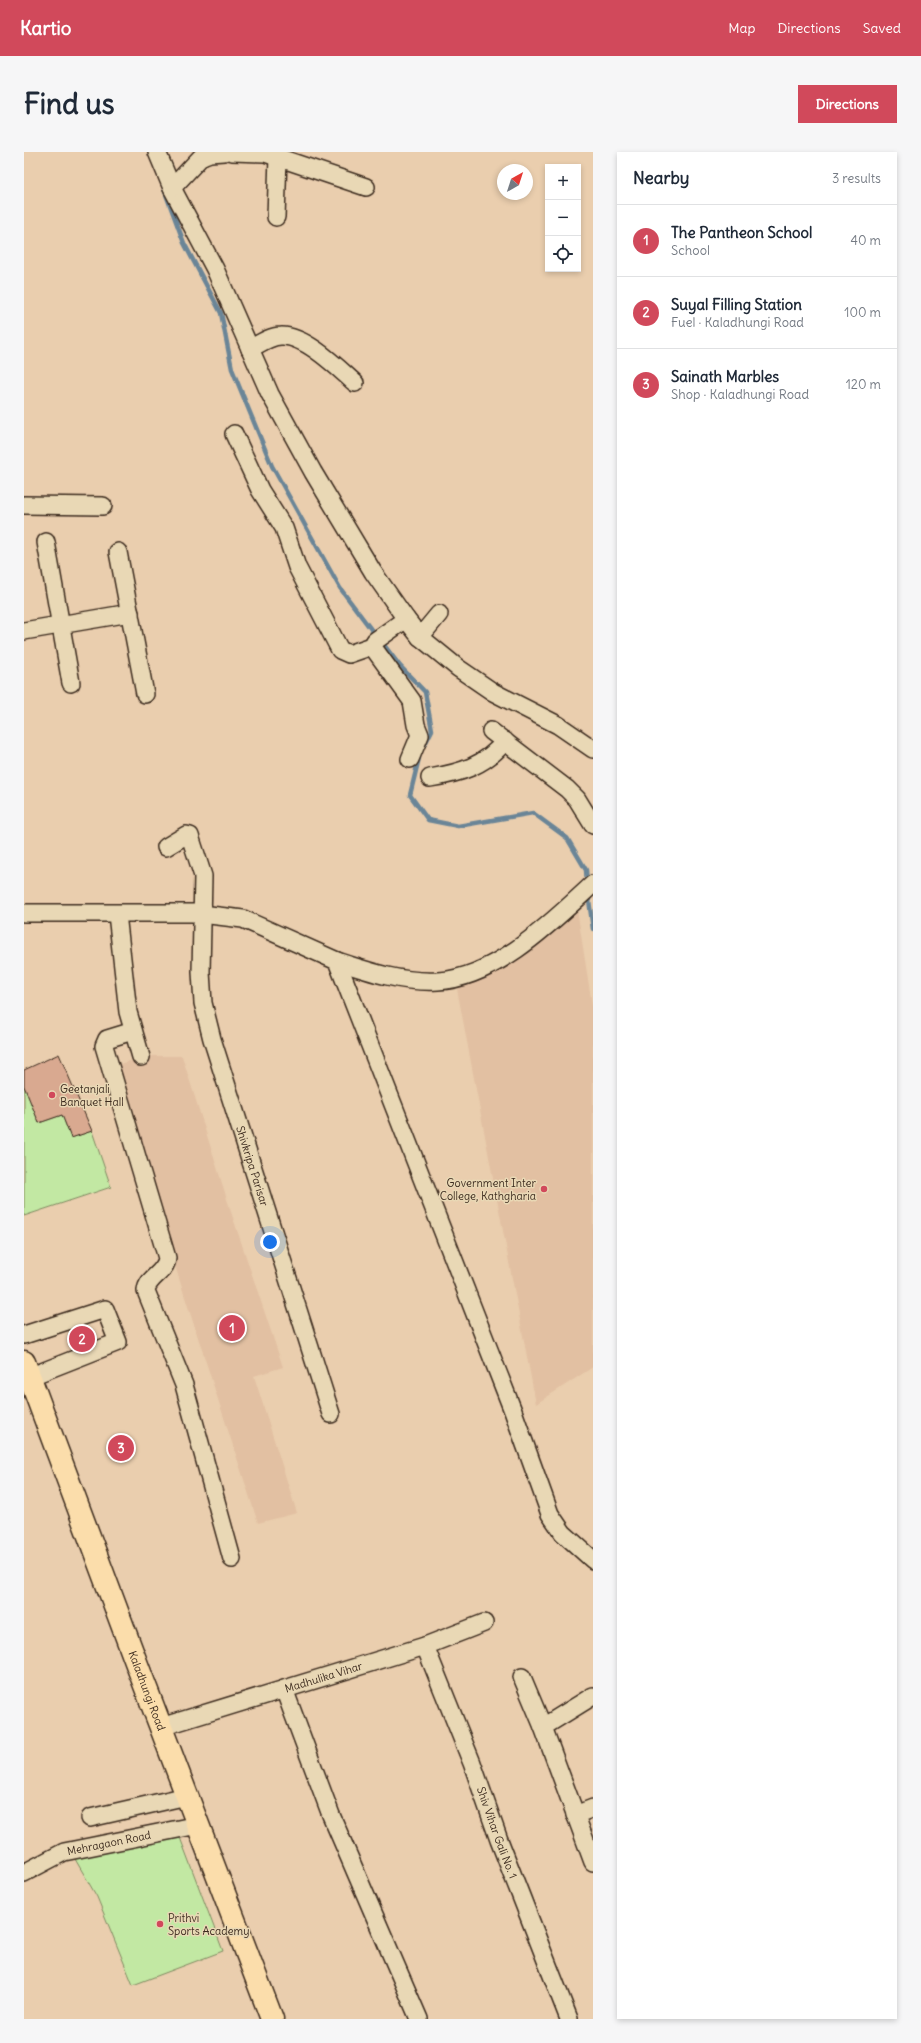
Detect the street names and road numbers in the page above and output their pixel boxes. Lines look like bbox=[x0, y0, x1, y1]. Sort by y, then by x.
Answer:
street label: Shivkripa Parisar bbox=[233, 1124, 272, 1208]
street label: Kaladhungi Road bbox=[125, 1649, 169, 1733]
street label: Madhulika Vihar bbox=[283, 1659, 364, 1696]
street label: Shiv Vihar Gali No. 1 bbox=[474, 1785, 520, 1880]
street label: Mehragaon Road bbox=[66, 1828, 153, 1858]

